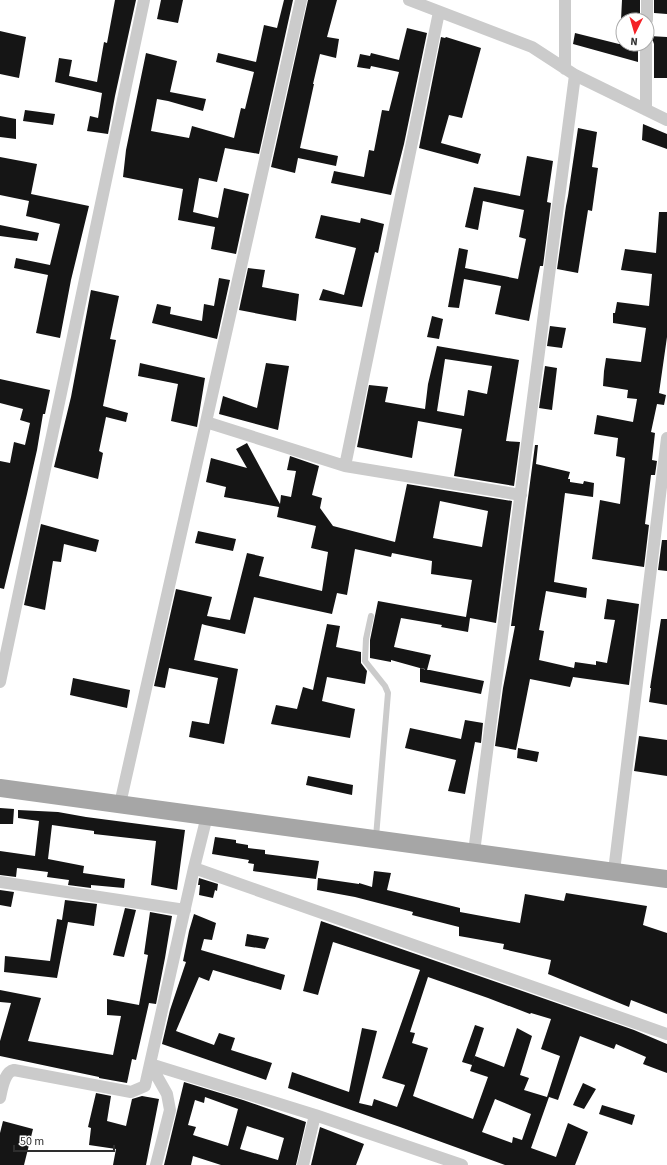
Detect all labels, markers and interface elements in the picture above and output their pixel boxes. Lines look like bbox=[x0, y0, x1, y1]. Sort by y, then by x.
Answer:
north arrow bbox=[615, 12, 655, 52]
text: N bbox=[630, 34, 638, 49]
scale bar bbox=[14, 1127, 114, 1153]
text: 50 m bbox=[20, 1133, 44, 1150]

